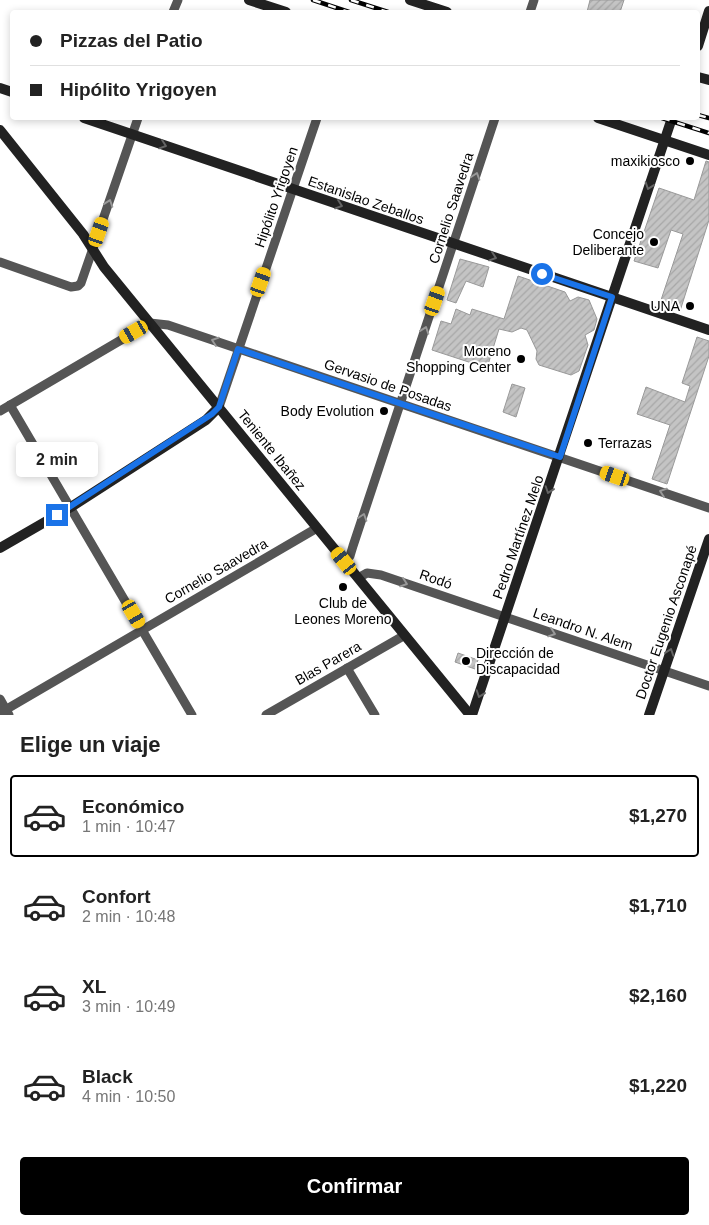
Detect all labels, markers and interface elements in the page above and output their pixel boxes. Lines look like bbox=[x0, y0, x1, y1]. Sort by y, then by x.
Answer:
text: Pizzas del Patio bbox=[60, 30, 203, 51]
text: Hipólito Yrigoyen bbox=[60, 79, 217, 100]
one-way arrow bbox=[159, 139, 167, 149]
street label: Hipólito Yrigoyen bbox=[251, 144, 301, 250]
street label: Cornelio Saavedra bbox=[425, 150, 477, 266]
place label: maxikiosco bbox=[611, 153, 680, 169]
marker: maxikiosco bbox=[684, 155, 696, 167]
one-way arrow bbox=[471, 172, 481, 180]
street label: Estanislao Zeballos bbox=[306, 173, 426, 227]
one-way arrow bbox=[645, 181, 655, 190]
one-way arrow bbox=[334, 199, 342, 209]
one-way arrow bbox=[103, 200, 113, 208]
car bbox=[87, 215, 110, 249]
place label: Concejo Deliberante bbox=[572, 226, 644, 258]
marker: Concejo Deliberante bbox=[648, 236, 660, 248]
one-way arrow bbox=[488, 251, 496, 261]
route start bbox=[531, 263, 553, 285]
car bbox=[249, 265, 272, 299]
car bbox=[423, 284, 446, 318]
place label: UNA bbox=[650, 298, 681, 314]
marker: UNA bbox=[684, 300, 696, 312]
car bbox=[117, 318, 150, 346]
one-way arrow bbox=[419, 326, 429, 334]
one-way arrow bbox=[211, 337, 219, 347]
place label: Moreno Shopping Center bbox=[406, 343, 511, 375]
marker: Moreno Shopping Center bbox=[515, 353, 527, 365]
street label: Gervasio de Posadas bbox=[322, 356, 454, 414]
place label: Body Evolution bbox=[281, 403, 374, 419]
marker: Body Evolution bbox=[378, 405, 390, 417]
street label: Teniente Ibañez bbox=[235, 407, 309, 493]
place label: Terrazas bbox=[598, 435, 652, 451]
marker: Terrazas bbox=[582, 437, 594, 449]
callout: 2 min bbox=[16, 442, 98, 478]
text: 2 min bbox=[36, 451, 78, 468]
car bbox=[598, 464, 631, 488]
street label: Pedro Martínez Melo bbox=[489, 473, 547, 601]
one-way arrow bbox=[544, 485, 554, 494]
one-way arrow bbox=[659, 488, 668, 498]
route end bbox=[46, 504, 68, 526]
one-way arrow bbox=[357, 513, 367, 522]
street label: Cornelio Saavedra bbox=[162, 535, 270, 607]
street label: Doctor Eugenio Asconapé bbox=[632, 543, 700, 701]
car bbox=[328, 545, 359, 577]
street label: Rodó bbox=[418, 566, 455, 592]
one-way arrow bbox=[399, 577, 408, 587]
marker: Club de Leones Moreno bbox=[337, 581, 349, 593]
place label: Club de Leones Moreno bbox=[294, 595, 392, 627]
car bbox=[120, 597, 147, 631]
street label: Leandro N. Alem bbox=[531, 604, 635, 654]
one-way arrow bbox=[547, 627, 556, 637]
street label: Blas Parera bbox=[292, 638, 364, 688]
place label: Dirección de Discapacidad bbox=[476, 645, 560, 677]
one-way arrow bbox=[665, 649, 675, 657]
marker: Dirección de Discapacidad bbox=[460, 655, 472, 667]
one-way arrow bbox=[475, 689, 485, 697]
text: Elige un viaje bbox=[20, 732, 161, 757]
icon: car bbox=[22, 794, 67, 839]
text: Económico bbox=[82, 796, 184, 817]
text: $1,270 bbox=[629, 805, 687, 826]
text: 1 min · 10:47 bbox=[82, 818, 175, 835]
icon: car bbox=[22, 884, 67, 929]
text: Confort bbox=[82, 886, 151, 907]
text: $1,710 bbox=[629, 895, 687, 916]
text: 2 min · 10:48 bbox=[82, 908, 175, 925]
icon: car bbox=[22, 974, 67, 1019]
text: XL bbox=[82, 976, 106, 997]
text: $2,160 bbox=[629, 985, 687, 1006]
text: 3 min · 10:49 bbox=[82, 998, 175, 1015]
icon: car bbox=[22, 1064, 67, 1109]
text: Black bbox=[82, 1066, 133, 1087]
text: $1,220 bbox=[629, 1075, 687, 1096]
text: 4 min · 10:50 bbox=[82, 1088, 175, 1105]
button: Confirmar bbox=[20, 1157, 689, 1215]

